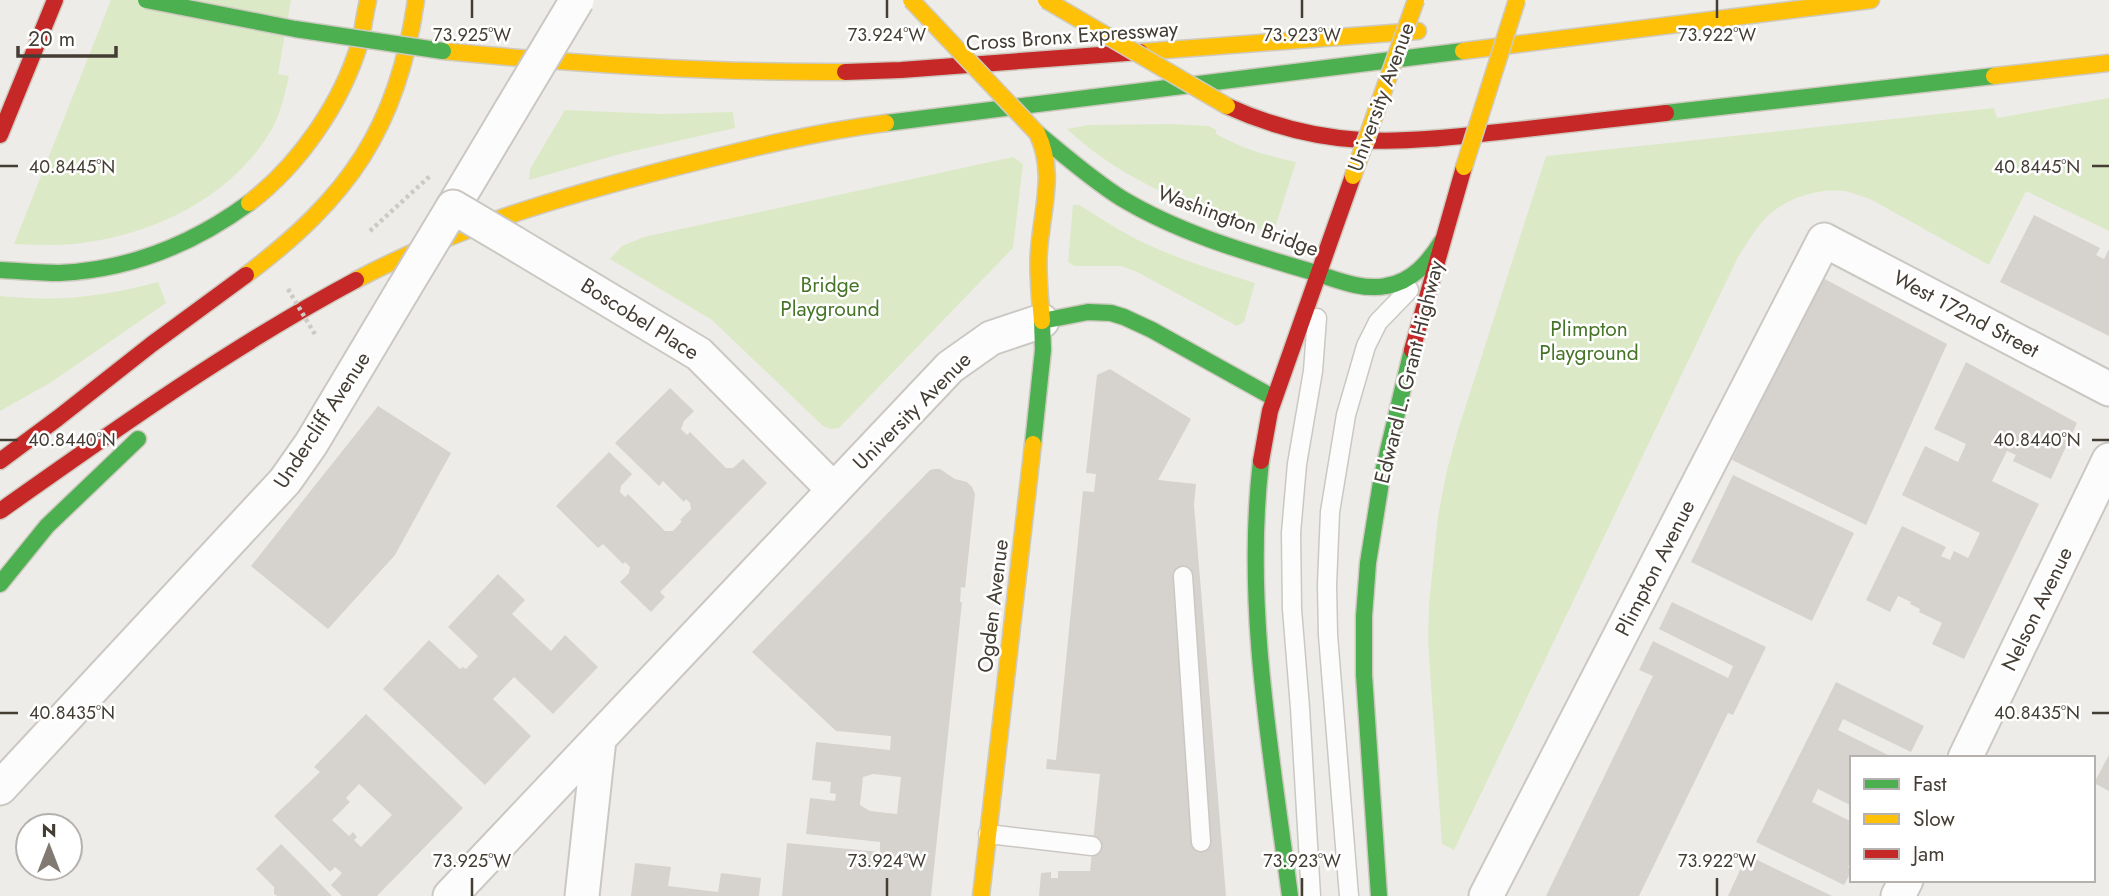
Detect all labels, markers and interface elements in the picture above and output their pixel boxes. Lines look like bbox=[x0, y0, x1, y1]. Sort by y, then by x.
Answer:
scale bar bbox=[18, 14, 116, 58]
street label: Cross Bronx Expressway bbox=[965, 14, 1180, 58]
street label: University Avenue bbox=[1340, 18, 1422, 176]
text: 73.925°W bbox=[433, 22, 511, 48]
text: 73.924°W bbox=[848, 22, 926, 48]
text: 73.923°W bbox=[1263, 22, 1341, 48]
text: 73.922°W bbox=[1678, 22, 1756, 48]
text: 20 m bbox=[28, 24, 75, 54]
text: 40.8445°N bbox=[29, 154, 115, 180]
text: 40.8445°N bbox=[1994, 154, 2080, 180]
street label: Washington Bridge bbox=[1153, 178, 1323, 264]
street label: Edward L. Grant Highway bbox=[1367, 257, 1451, 487]
street label: West 172nd Street bbox=[1888, 263, 2044, 365]
park label: Bridge Playground bbox=[780, 270, 880, 324]
street label: Boscobel Place bbox=[575, 271, 705, 367]
park label: Plimpton Playground bbox=[1539, 314, 1639, 368]
street label: Undercliff Avenue bbox=[266, 345, 378, 494]
street label: University Avenue bbox=[846, 345, 978, 477]
text: 40.8440°N bbox=[28, 427, 116, 453]
text: 40.8440°N bbox=[1993, 427, 2081, 453]
street label: Plimpton Avenue bbox=[1608, 494, 1702, 641]
street label: Ogden Avenue bbox=[970, 537, 1016, 674]
street label: Nelson Avenue bbox=[1994, 542, 2080, 676]
text: 40.8435°N bbox=[29, 700, 115, 726]
text: 40.8435°N bbox=[1994, 700, 2080, 726]
legend bbox=[1850, 756, 2095, 882]
text: Fast bbox=[1913, 769, 1946, 799]
text: Slow bbox=[1913, 804, 1955, 834]
north arrow bbox=[14, 812, 84, 882]
text: N bbox=[41, 817, 57, 844]
text: Jam bbox=[1910, 839, 1945, 869]
text: 73.925°W bbox=[433, 848, 511, 874]
text: 73.924°W bbox=[848, 848, 926, 874]
text: 73.923°W bbox=[1263, 848, 1341, 874]
text: 73.922°W bbox=[1678, 848, 1756, 874]

